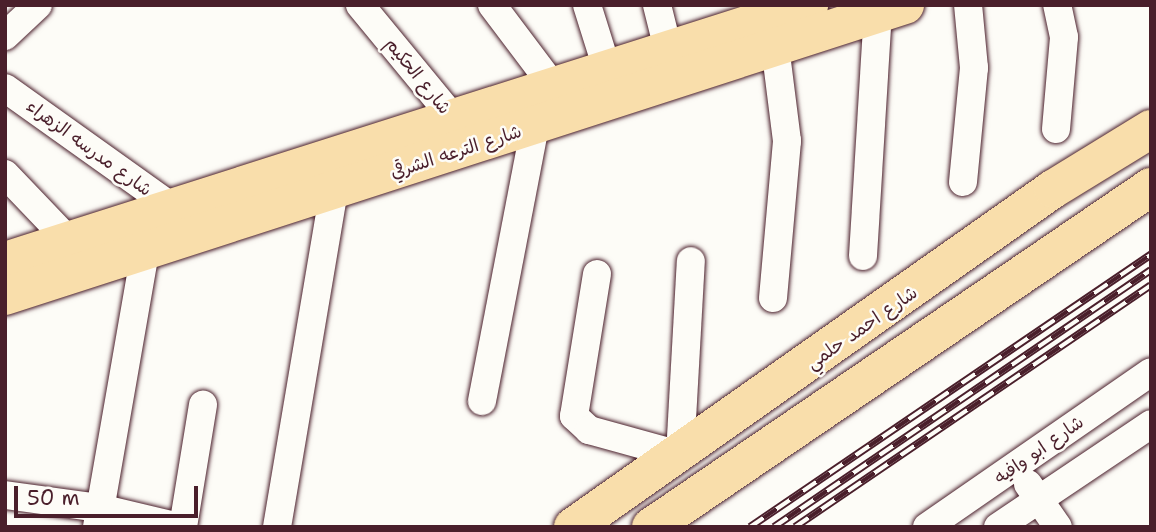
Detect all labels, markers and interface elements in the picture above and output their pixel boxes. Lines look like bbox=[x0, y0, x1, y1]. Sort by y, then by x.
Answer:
street label: شارع الحكيم bbox=[381, 34, 455, 118]
street label: شارع مدرسه الزهراء bbox=[22, 95, 156, 201]
street label: شارع الترعه الشرقي bbox=[388, 121, 524, 183]
street label: شارع احمد حلمي bbox=[802, 282, 922, 374]
street label: شارع ابو وافيه bbox=[990, 411, 1088, 489]
scale bar bbox=[18, 472, 201, 516]
text: 50 m bbox=[27, 484, 80, 512]

